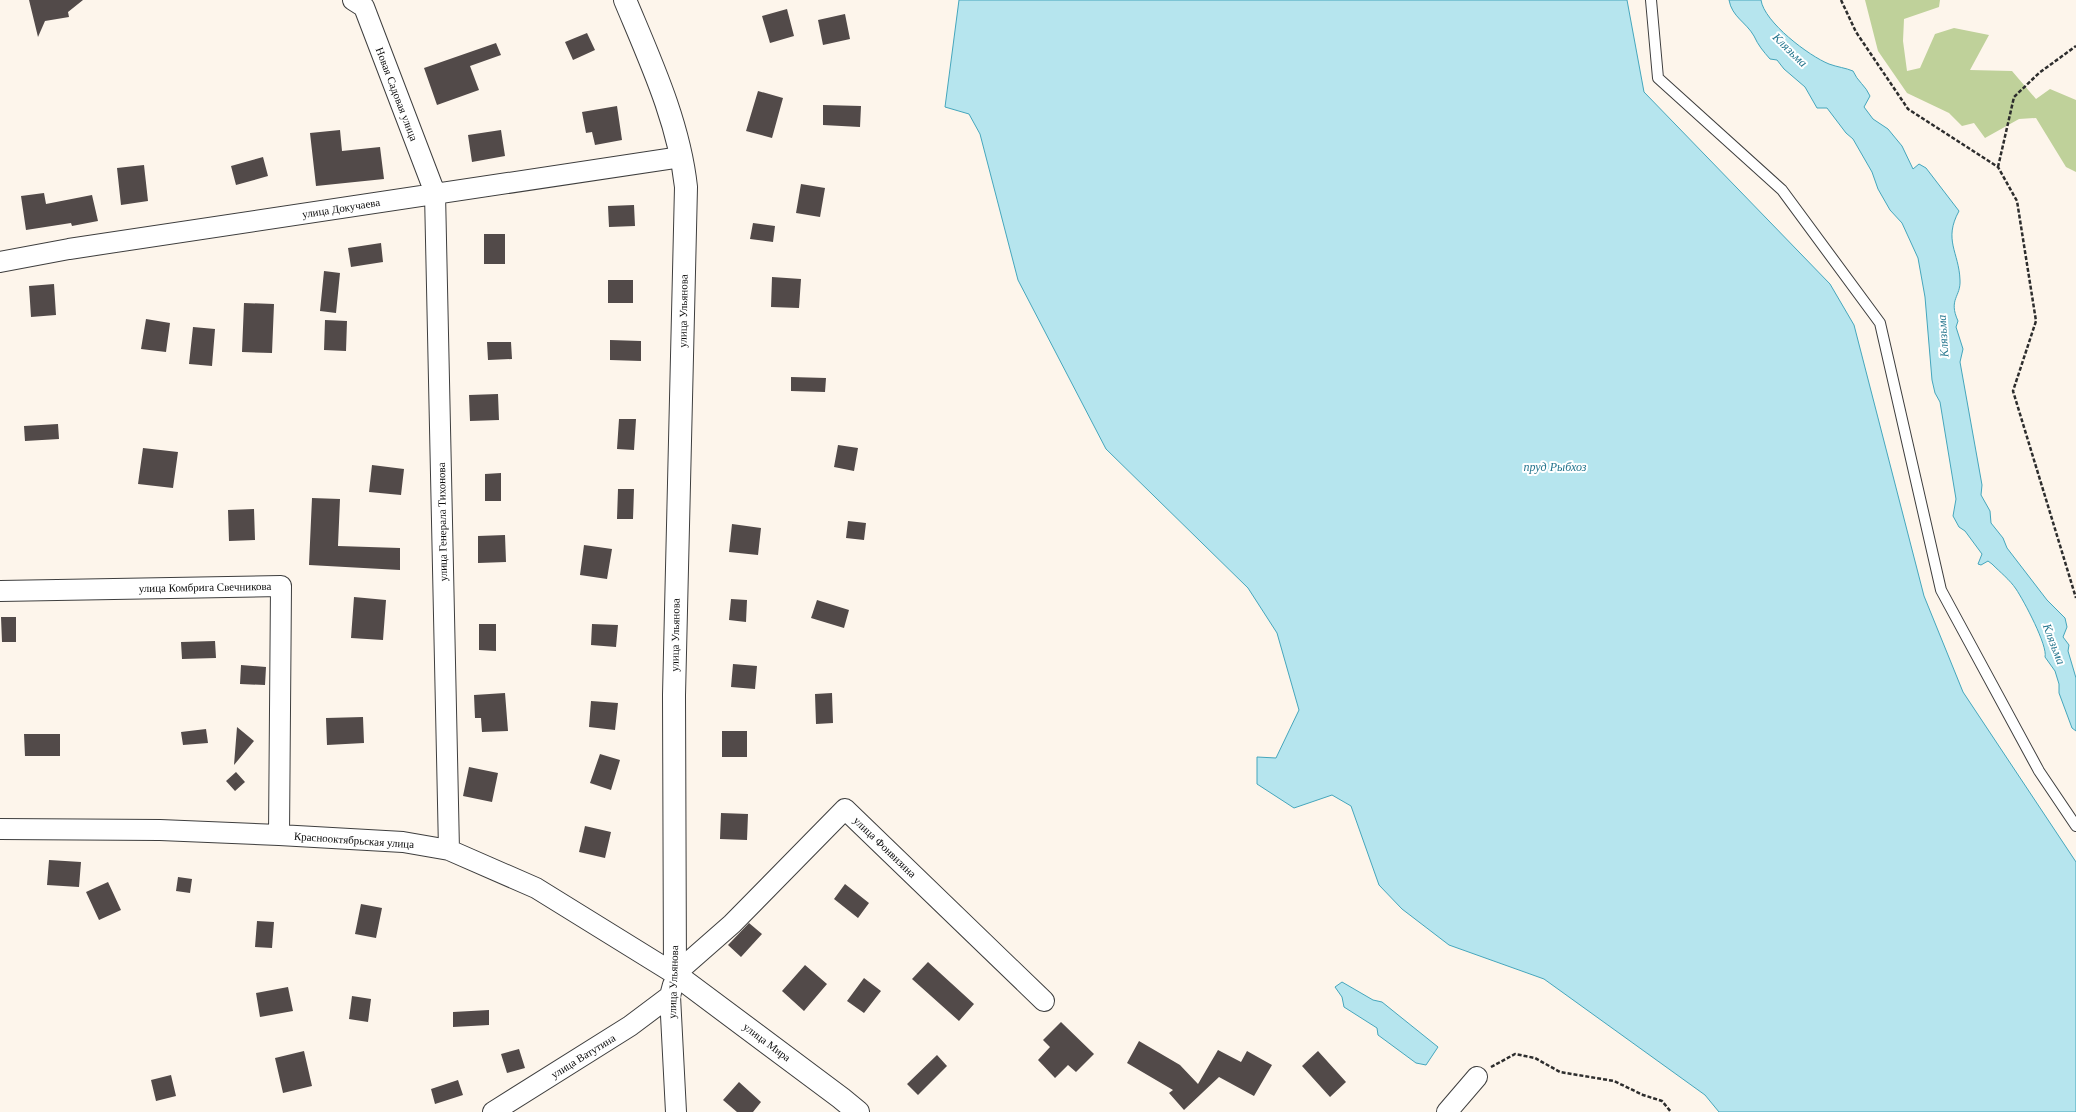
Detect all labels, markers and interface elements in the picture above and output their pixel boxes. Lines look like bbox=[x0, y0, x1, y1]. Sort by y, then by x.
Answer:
water label: Клязьма bbox=[1769, 29, 1810, 70]
street label: Новая Садовая улица bbox=[374, 45, 420, 143]
street label: улица Докучаева bbox=[301, 196, 381, 220]
street label: улица Ульянова bbox=[676, 274, 690, 348]
water label: Клязьма bbox=[1935, 314, 1952, 359]
water label: пруд Рыбхоз bbox=[1523, 460, 1587, 474]
street label: улица Генерала Тихонова bbox=[435, 462, 449, 582]
street label: улица Комбрига Свечникова bbox=[139, 580, 272, 594]
street label: улица Ульянова bbox=[668, 598, 682, 672]
water label: Клязьма bbox=[2039, 621, 2068, 666]
street label: улица Фонвизина bbox=[851, 814, 919, 880]
street label: Краснооктябрьская улица bbox=[294, 830, 415, 850]
street label: улица Ульянова bbox=[666, 945, 680, 1019]
street label: улица Мира bbox=[741, 1020, 793, 1064]
street label: улица Ватутина bbox=[549, 1031, 617, 1081]

